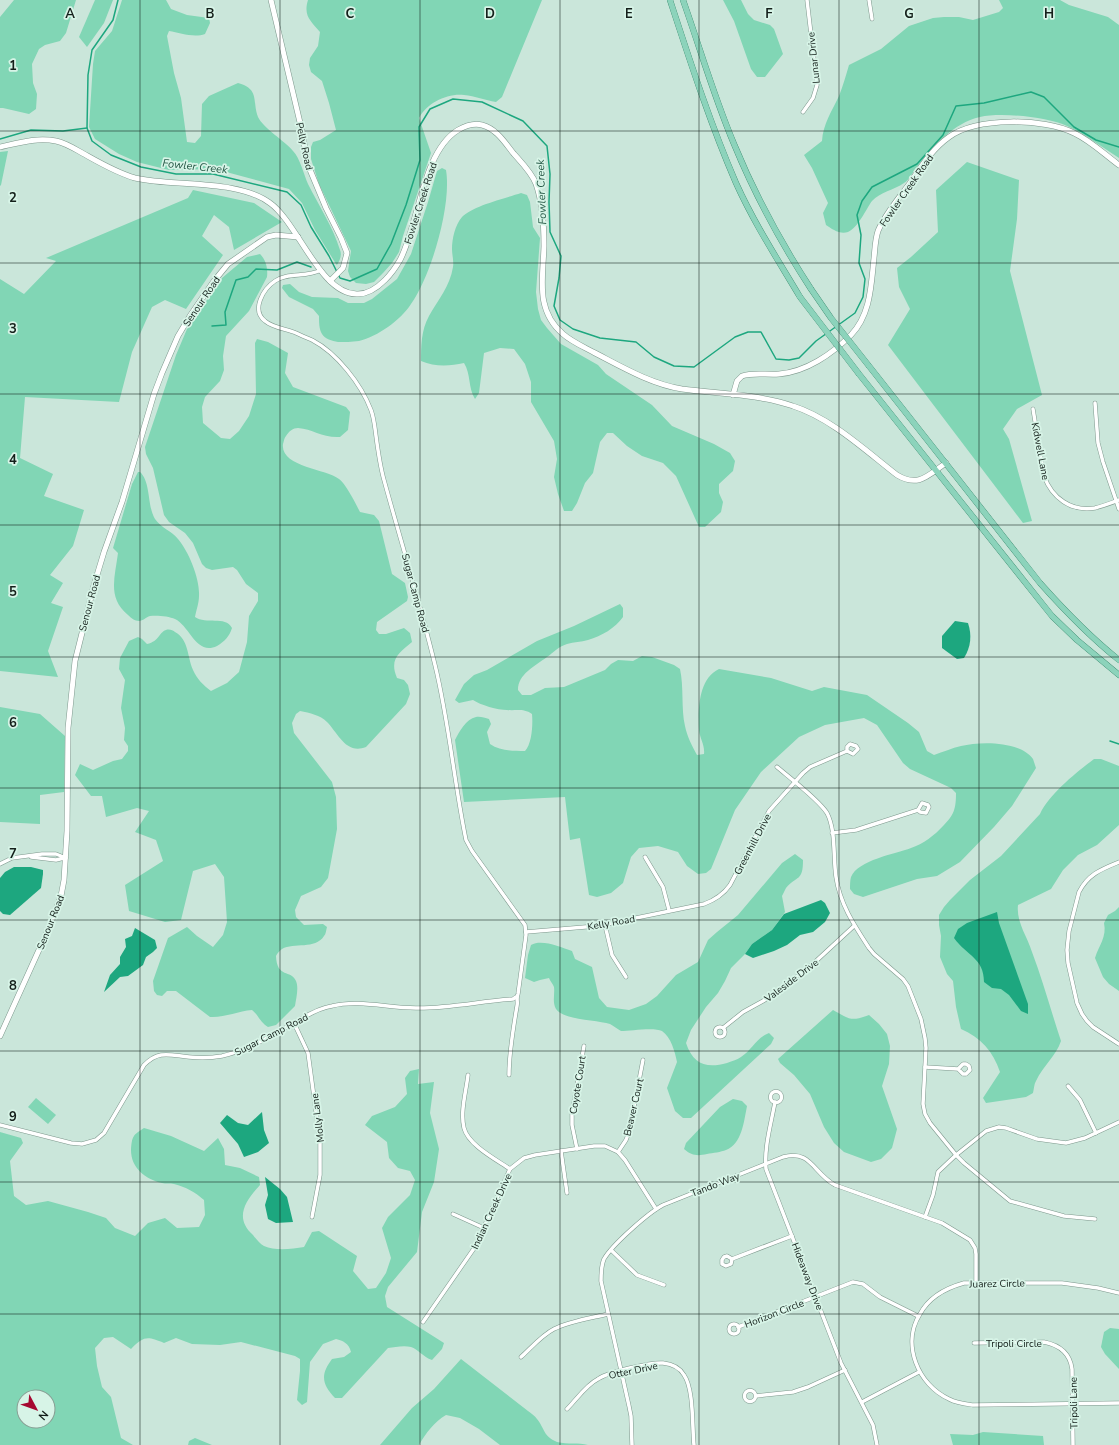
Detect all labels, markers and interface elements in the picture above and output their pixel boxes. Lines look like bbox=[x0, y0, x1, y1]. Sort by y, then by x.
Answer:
text: A bbox=[65, 5, 75, 23]
text: B bbox=[206, 5, 215, 23]
text: C bbox=[346, 5, 355, 23]
text: D bbox=[485, 5, 495, 23]
text: E bbox=[625, 5, 633, 23]
text: F bbox=[765, 5, 773, 23]
text: G bbox=[904, 5, 914, 23]
text: H bbox=[1044, 5, 1054, 23]
street label: Lunar Drive bbox=[804, 31, 824, 84]
text: 1 bbox=[9, 57, 17, 75]
street label: Pelly Road bbox=[292, 121, 316, 171]
street label: Fowler Creek Road bbox=[877, 151, 937, 230]
water label: Fowler Creek bbox=[162, 156, 229, 177]
water label: Fowler Creek bbox=[533, 159, 550, 225]
street label: Fowler Creek Road bbox=[401, 160, 441, 246]
text: 2 bbox=[9, 189, 17, 207]
street label: Senour Road bbox=[180, 274, 224, 329]
text: 3 bbox=[9, 320, 17, 338]
street label: Kidwell Lane bbox=[1028, 421, 1052, 481]
text: 4 bbox=[9, 451, 17, 469]
street label: Sugar Camp Road bbox=[398, 552, 432, 634]
street label: Senour Road bbox=[76, 573, 104, 633]
text: 5 bbox=[9, 583, 17, 601]
text: 6 bbox=[9, 714, 17, 732]
street label: Greenhill Drive bbox=[731, 811, 775, 877]
text: 7 bbox=[9, 845, 17, 863]
street label: Senour Road bbox=[34, 893, 68, 952]
street label: Kelly Road bbox=[586, 912, 636, 934]
street label: Valeside Drive bbox=[761, 956, 822, 1006]
text: 8 bbox=[9, 977, 17, 995]
street label: Sugar Camp Road bbox=[232, 1010, 311, 1060]
street label: Coyote Court bbox=[566, 1055, 590, 1115]
street label: Beaver Court bbox=[621, 1077, 648, 1137]
street label: Molly Lane bbox=[308, 1093, 328, 1143]
text: 9 bbox=[9, 1108, 17, 1126]
street label: Tando Way bbox=[689, 1169, 742, 1201]
street label: Indian Creek Drive bbox=[468, 1171, 516, 1252]
street label: Hideaway Drive bbox=[788, 1241, 826, 1312]
street label: Juarez Circle bbox=[968, 1277, 1025, 1292]
street label: Horizon Circle bbox=[743, 1296, 806, 1332]
street label: Tripoli Circle bbox=[986, 1337, 1042, 1351]
street label: Otter Drive bbox=[607, 1359, 659, 1383]
street label: Tripoli Lane bbox=[1067, 1377, 1081, 1429]
north arrow bbox=[16, 1389, 56, 1429]
text: N bbox=[35, 1407, 52, 1423]

